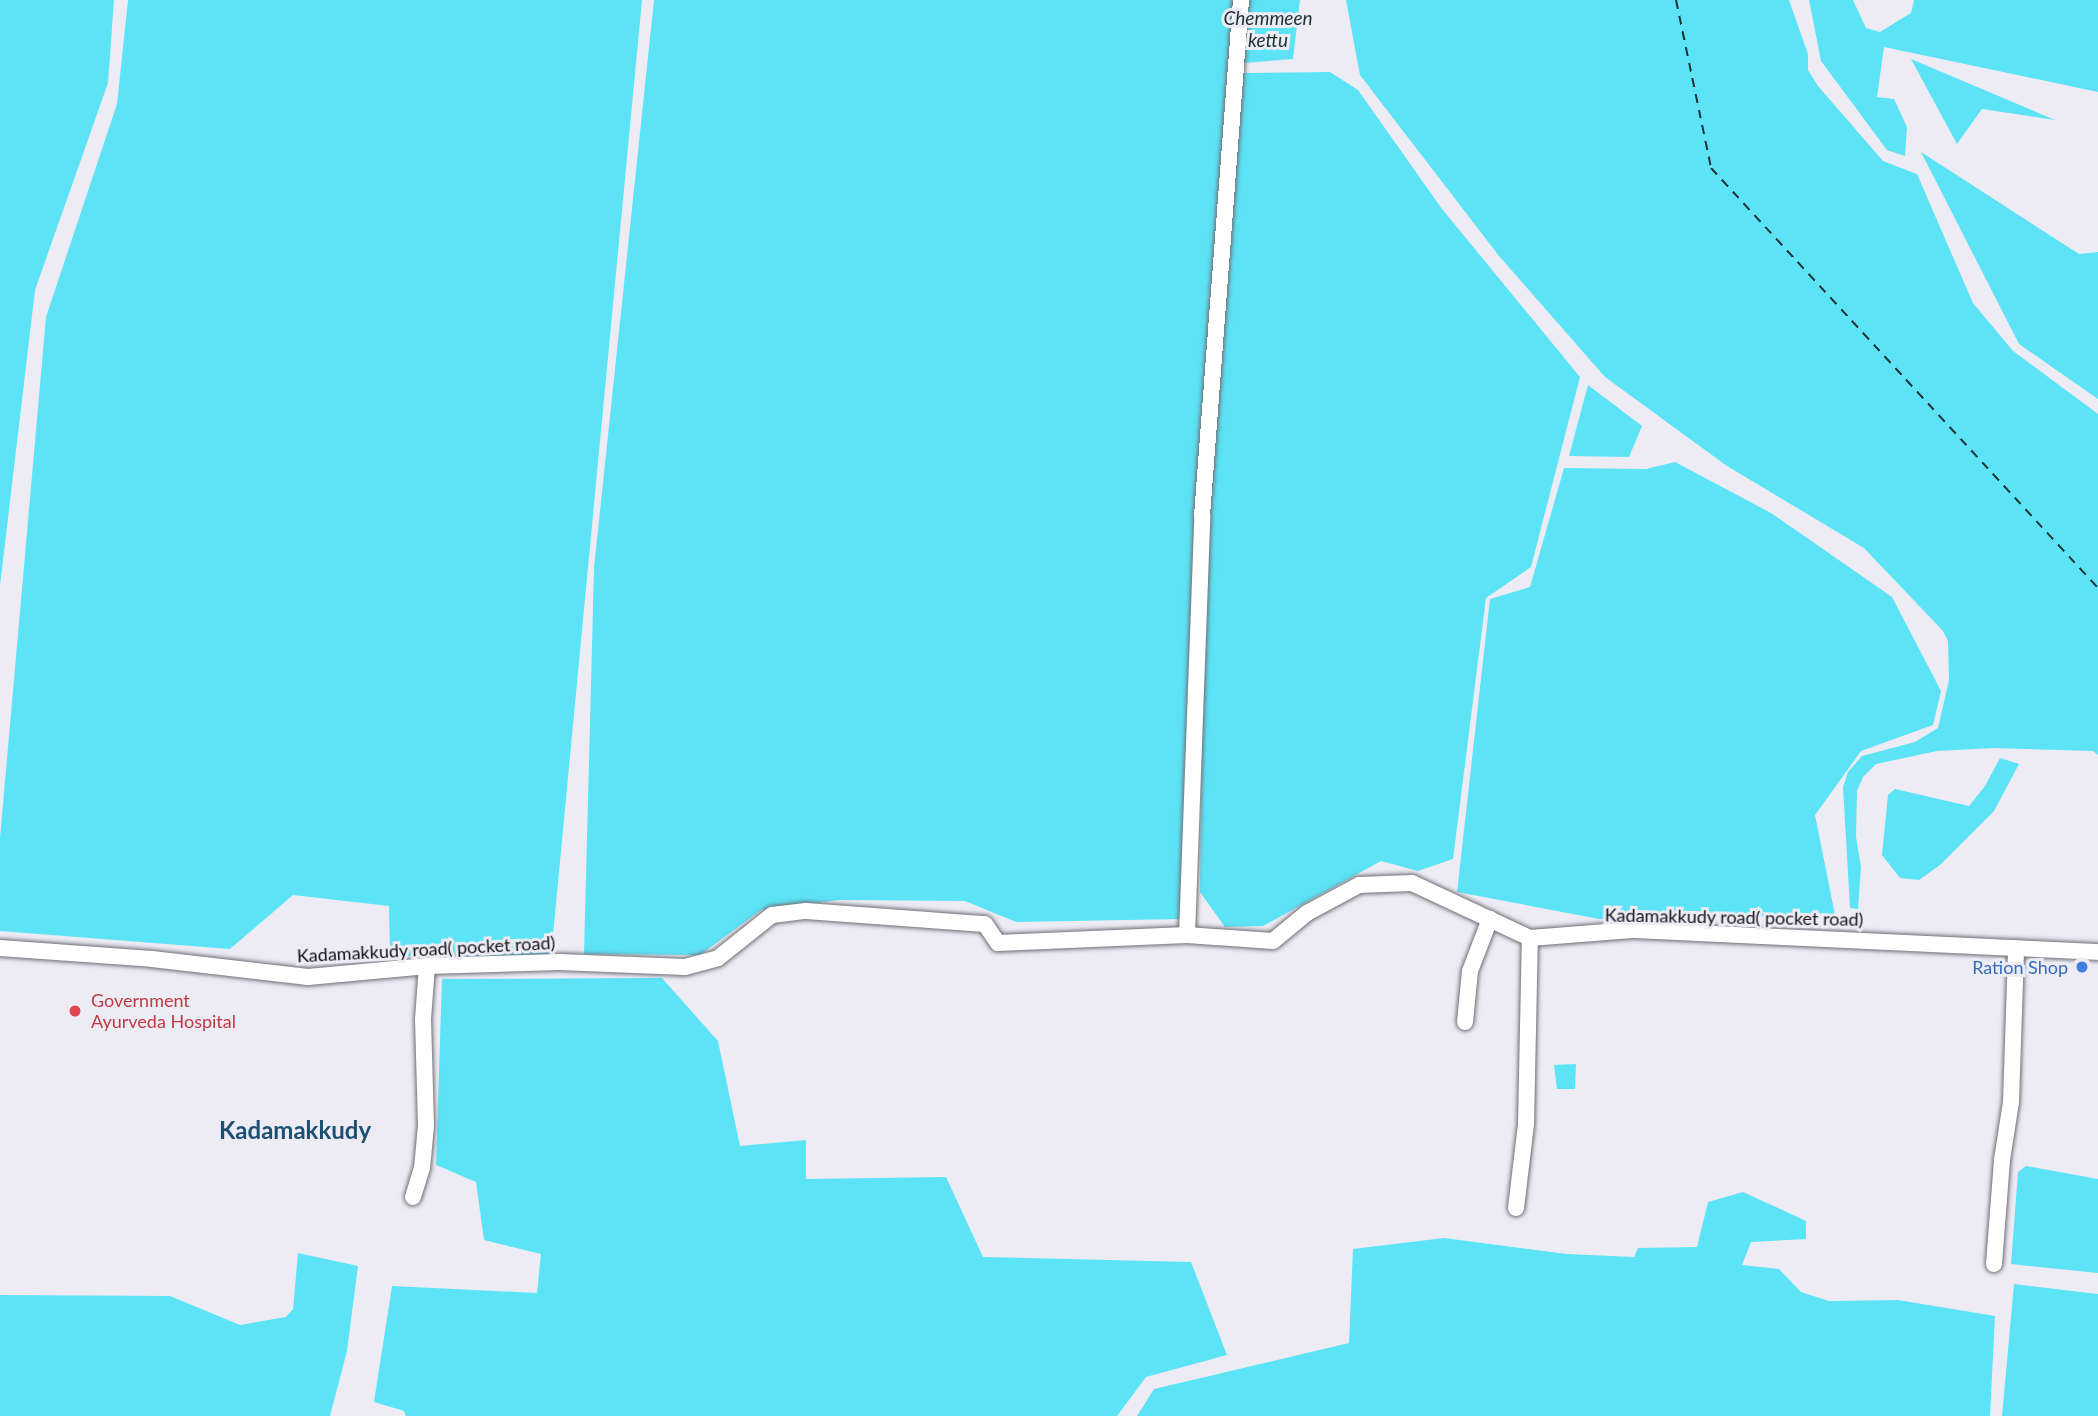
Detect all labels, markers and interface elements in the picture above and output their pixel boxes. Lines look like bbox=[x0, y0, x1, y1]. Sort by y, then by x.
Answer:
water label: Chemmeen kettu bbox=[1223, 7, 1313, 51]
street label: Kadamakkudy road( pocket road) bbox=[1604, 904, 1864, 930]
street label: Kadamakkudy road( pocket road) bbox=[296, 931, 556, 967]
place label: Ration Shop bbox=[1972, 956, 2068, 978]
marker: Ration Shop bbox=[2074, 959, 2090, 975]
place label: Government Ayurveda Hospital bbox=[91, 990, 236, 1032]
marker: Government Ayurveda Hospital bbox=[65, 1001, 85, 1021]
district label: Kadamakkudy bbox=[219, 1116, 371, 1144]

